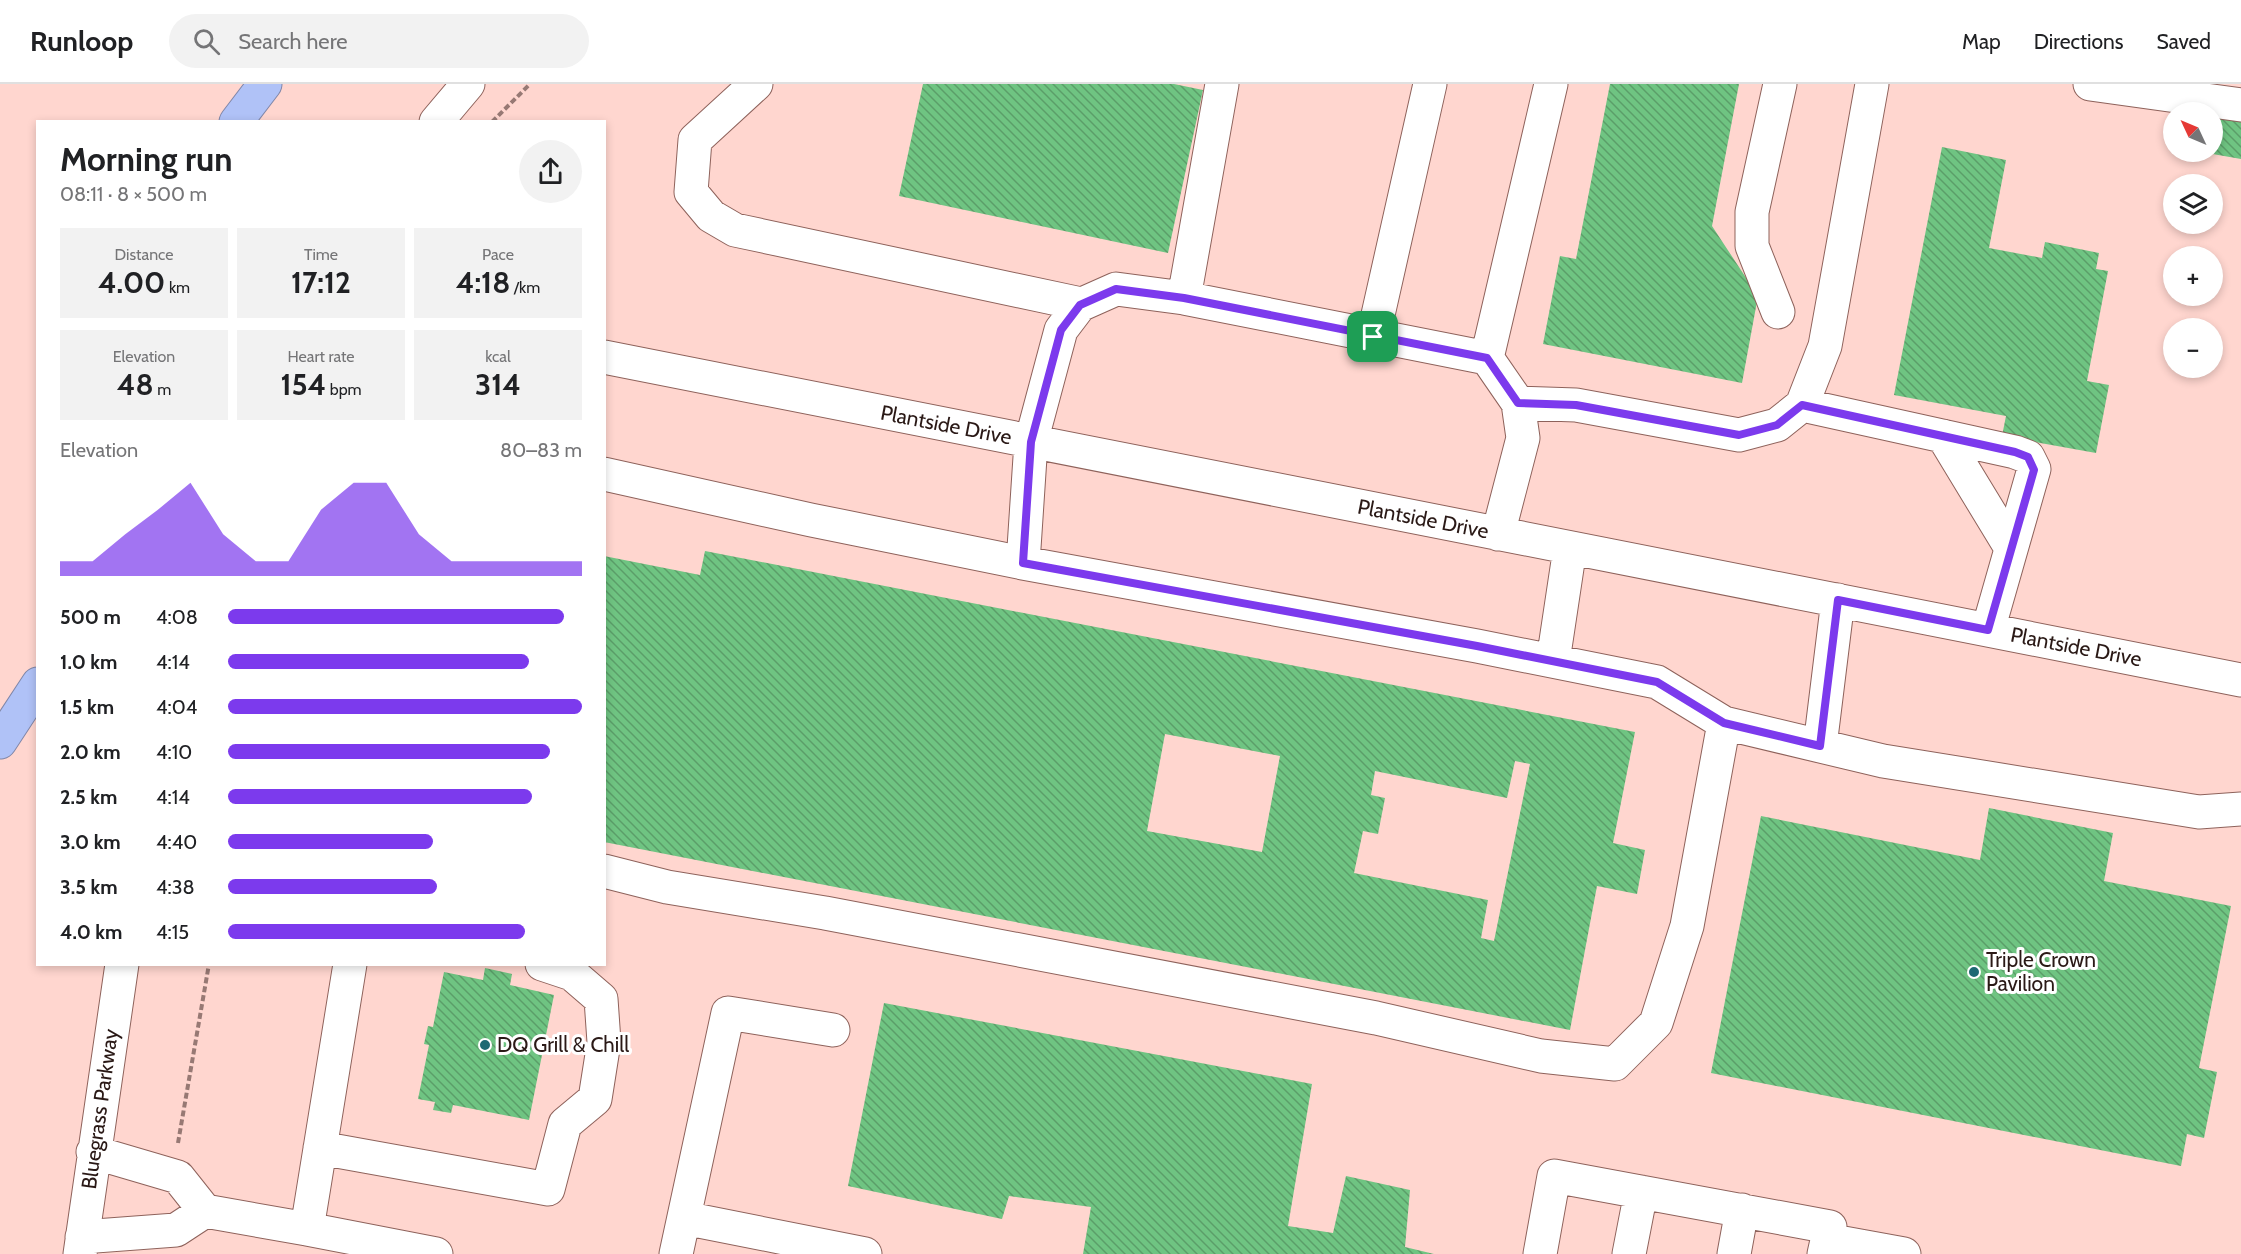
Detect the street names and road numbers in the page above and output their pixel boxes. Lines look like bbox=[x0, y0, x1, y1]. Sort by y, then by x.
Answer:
street label: Plantside Drive bbox=[878, 400, 1014, 450]
street label: Plantside Drive bbox=[1355, 494, 1491, 544]
street label: Plantside Drive bbox=[2008, 622, 2144, 672]
street label: Bluegrass Parkway bbox=[76, 1027, 123, 1191]

